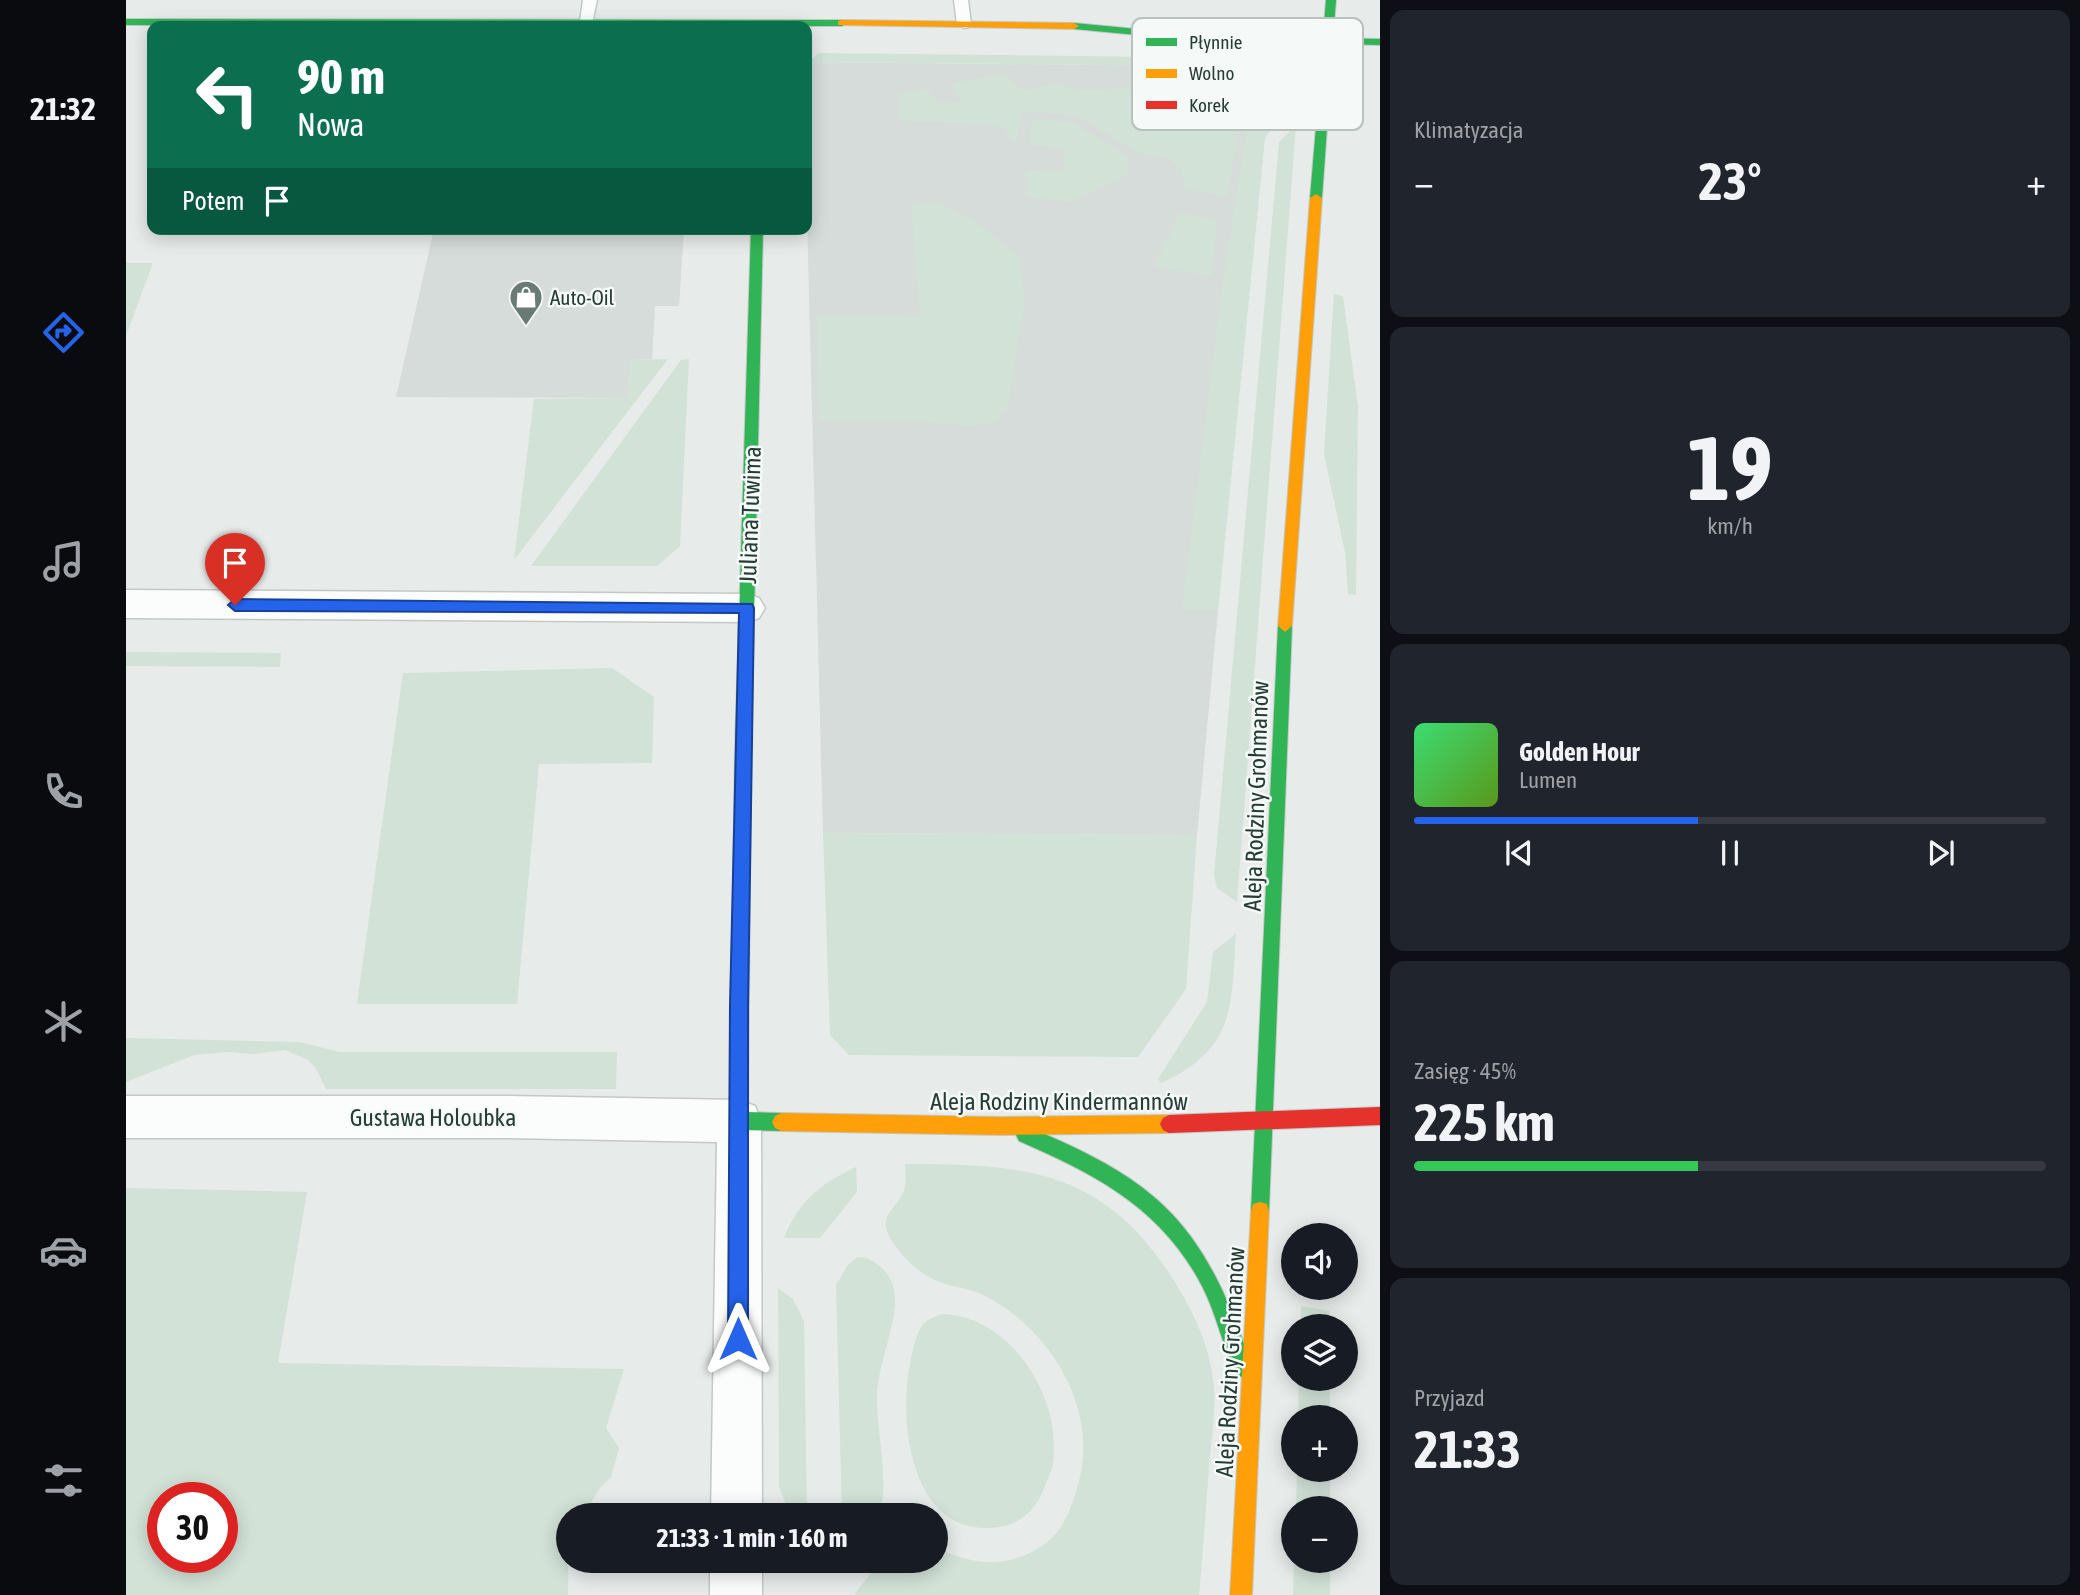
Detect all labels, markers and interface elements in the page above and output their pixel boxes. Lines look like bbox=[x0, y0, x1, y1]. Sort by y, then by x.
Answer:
legend bbox=[1132, 18, 1363, 130]
text: Płynnie bbox=[1189, 31, 1242, 53]
text: 90 m bbox=[297, 48, 385, 104]
icon: left bbox=[182, 49, 273, 140]
text: Wolno bbox=[1189, 62, 1234, 84]
text: 21:32 bbox=[30, 90, 96, 127]
text: Korek bbox=[1189, 94, 1230, 116]
text: Nowa bbox=[297, 106, 364, 143]
text: Klimatyzacja bbox=[1414, 117, 1523, 143]
text: 23° bbox=[1698, 151, 1762, 211]
text: − bbox=[1414, 160, 1434, 203]
text: + bbox=[2026, 160, 2046, 203]
icon: arrive bbox=[258, 182, 296, 220]
text: Potem bbox=[182, 186, 244, 216]
shop icon: Auto-Oil bbox=[507, 278, 545, 327]
place label: Auto-Oil bbox=[550, 285, 614, 309]
icon: directions bbox=[39, 308, 88, 357]
text: 19 bbox=[1687, 415, 1773, 519]
street label: Juliana Tuwima bbox=[734, 446, 766, 584]
text: km/h bbox=[1707, 513, 1753, 539]
pin bbox=[205, 533, 265, 605]
icon: music bbox=[39, 537, 88, 586]
icon: arrive bbox=[216, 544, 254, 582]
street label: Aleja Rodziny Grohmanów bbox=[1238, 680, 1274, 912]
text: Golden Hour bbox=[1519, 737, 1639, 767]
icon: phone bbox=[39, 767, 88, 816]
text: Lumen bbox=[1519, 767, 1577, 793]
icon: previous bbox=[1500, 834, 1538, 872]
icon: pause bbox=[1711, 834, 1749, 872]
icon: next bbox=[1922, 834, 1960, 872]
icon: climate bbox=[39, 997, 88, 1046]
text: Zasięg · 45% bbox=[1414, 1058, 1516, 1084]
street label: Aleja Rodziny Kindermannów bbox=[930, 1088, 1188, 1115]
text: 225 km bbox=[1414, 1092, 1555, 1152]
street label: Gustawa Holoubka bbox=[350, 1104, 516, 1131]
map controls bbox=[1281, 1223, 1358, 1573]
button: sound bbox=[1281, 1223, 1358, 1300]
icon: car bbox=[39, 1226, 88, 1275]
street label: Aleja Rodziny Grohmanów bbox=[1210, 1246, 1250, 1478]
position arrow bbox=[701, 1302, 775, 1376]
button: layers bbox=[1281, 1314, 1358, 1391]
text: Przyjazd bbox=[1414, 1385, 1485, 1411]
button: + bbox=[1281, 1405, 1358, 1482]
text: 21:33 bbox=[1414, 1419, 1521, 1479]
icon: filters bbox=[39, 1456, 88, 1505]
speed limit sign: 30 bbox=[147, 1482, 238, 1573]
button: − bbox=[1281, 1496, 1358, 1573]
text: 21:33 · 1 min · 160 m bbox=[657, 1523, 847, 1553]

